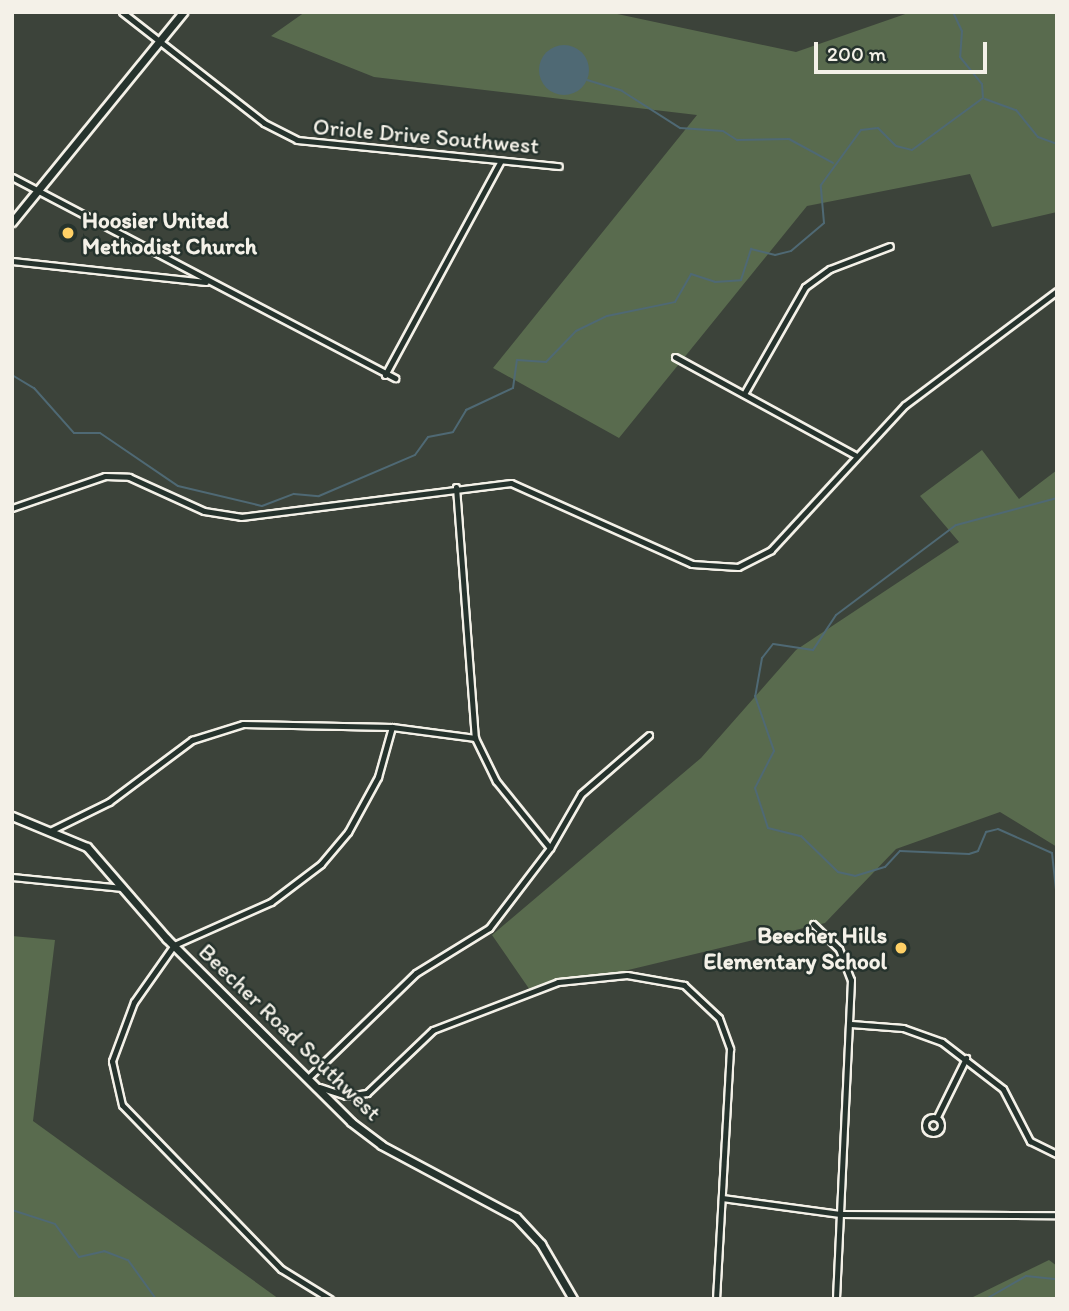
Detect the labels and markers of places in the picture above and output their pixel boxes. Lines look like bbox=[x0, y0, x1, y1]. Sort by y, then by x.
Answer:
place label: Hoosier United Methodist Church bbox=[82, 206, 257, 260]
marker: Hoosier United Methodist Church bbox=[60, 225, 76, 241]
place label: Beecher Hills Elementary School bbox=[704, 921, 887, 975]
marker: Beecher Hills Elementary School bbox=[893, 940, 909, 956]

